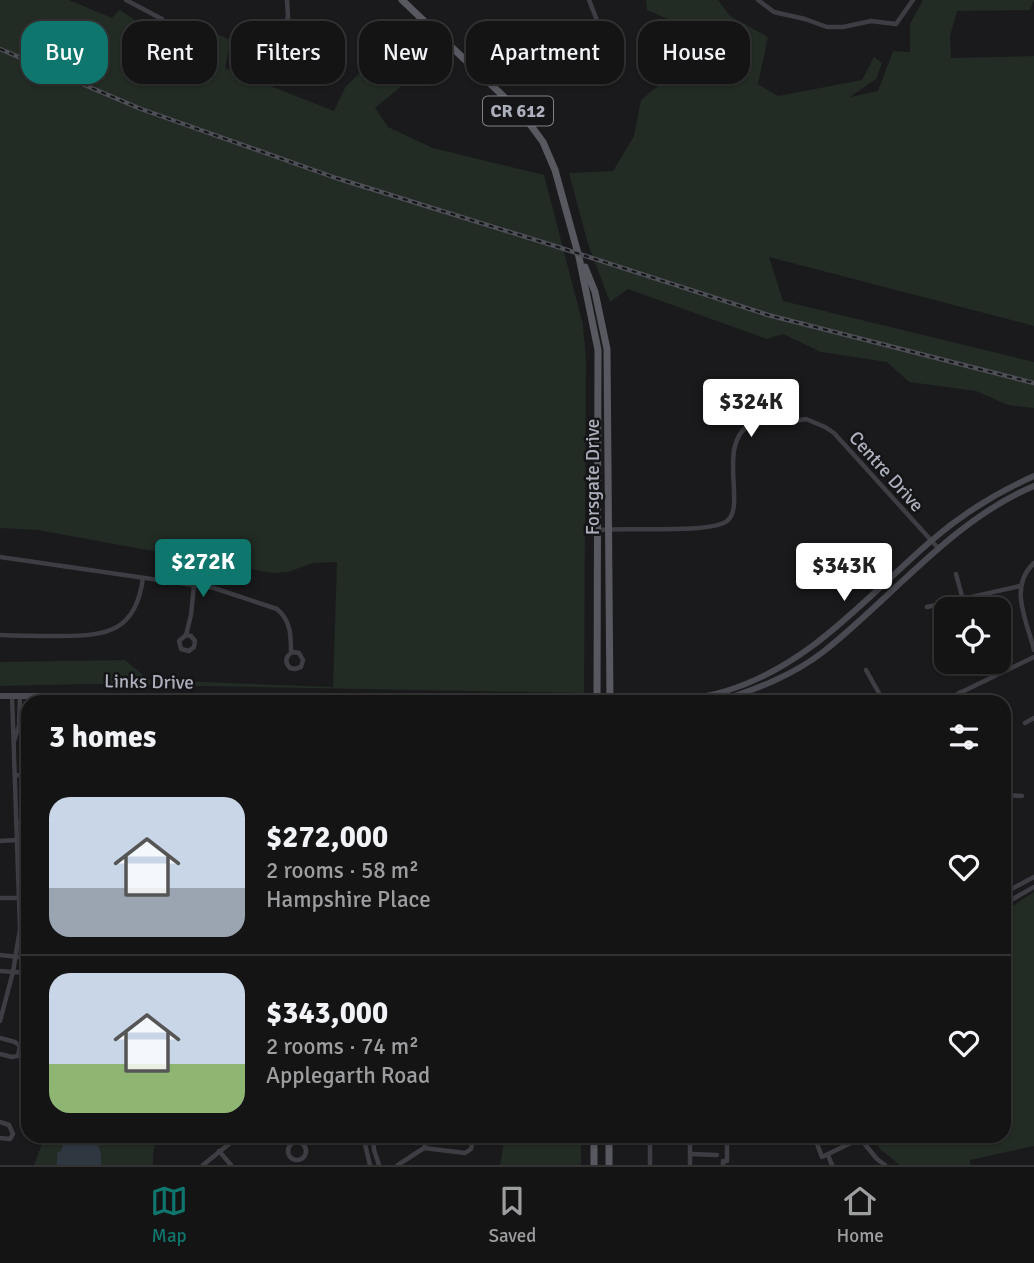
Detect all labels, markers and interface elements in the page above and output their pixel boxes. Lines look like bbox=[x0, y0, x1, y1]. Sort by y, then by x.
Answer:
chip: Buy bbox=[21, 21, 108, 84]
chip: Rent bbox=[122, 21, 217, 84]
chip: Filters bbox=[231, 21, 345, 84]
chip: New bbox=[359, 21, 452, 84]
chip: Apartment bbox=[466, 21, 624, 84]
chip: House bbox=[638, 21, 750, 84]
road number: CR 612 bbox=[483, 96, 553, 126]
pin: $324K bbox=[702, 380, 800, 439]
text: $324K bbox=[719, 387, 783, 416]
street label: Forsgate Drive bbox=[581, 419, 605, 535]
street label: Centre Drive bbox=[844, 426, 929, 517]
pin: $272K bbox=[154, 540, 252, 599]
pin: $343K bbox=[795, 544, 893, 603]
text: $272K bbox=[171, 547, 235, 576]
text: $343K bbox=[812, 551, 876, 580]
map controls bbox=[934, 597, 1011, 674]
button: locate bbox=[934, 597, 1011, 674]
street label: Links Drive bbox=[104, 669, 194, 695]
icon: filters bbox=[945, 718, 983, 756]
text: 3 homes bbox=[49, 719, 156, 756]
text: $272,000 bbox=[266, 819, 388, 856]
icon: home bbox=[105, 825, 189, 909]
icon: heart bbox=[945, 848, 983, 886]
text: 2 rooms · 58 m² bbox=[266, 856, 419, 885]
text: Hampshire Place bbox=[266, 885, 431, 914]
text: $343,000 bbox=[266, 995, 388, 1032]
icon: home bbox=[105, 1001, 189, 1085]
icon: heart bbox=[945, 1024, 983, 1062]
text: 2 rooms · 74 m² bbox=[266, 1032, 419, 1061]
text: Applegarth Road bbox=[266, 1061, 430, 1090]
tab: Map bbox=[150, 1182, 188, 1248]
tab: Saved bbox=[488, 1182, 536, 1248]
tab: Home bbox=[837, 1182, 884, 1248]

